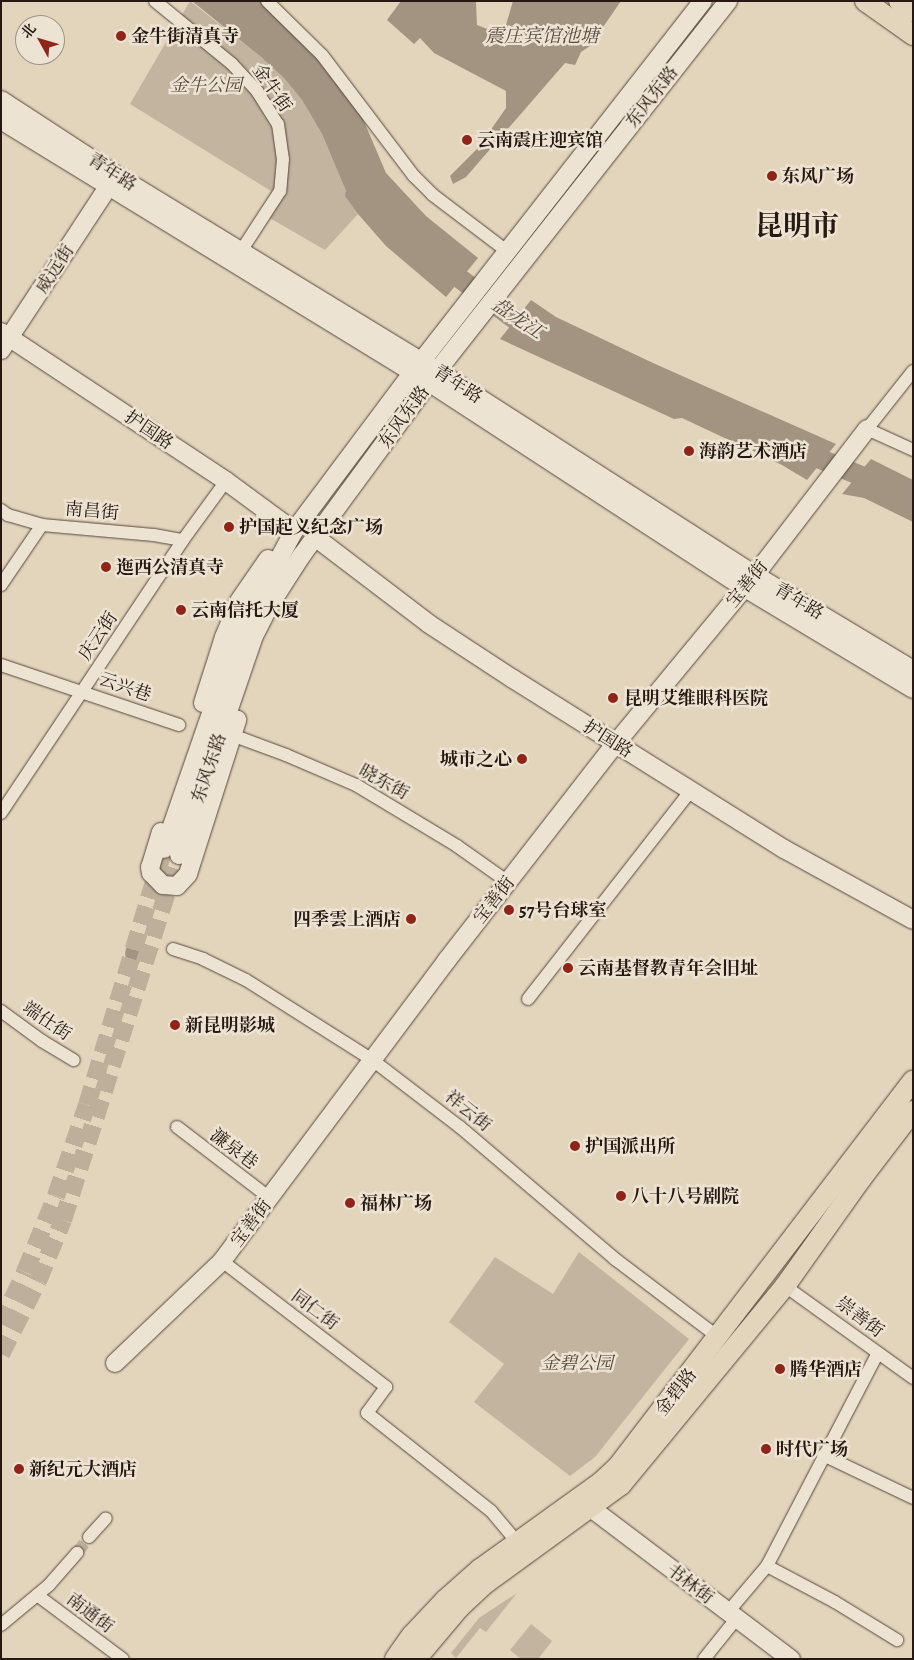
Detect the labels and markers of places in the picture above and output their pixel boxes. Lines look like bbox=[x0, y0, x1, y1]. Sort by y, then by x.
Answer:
place label: 金牛街清真寺 bbox=[131, 25, 239, 47]
marker: 金牛街清真寺 bbox=[115, 30, 127, 42]
place label: 云南震庄迎宾馆 bbox=[477, 129, 603, 151]
marker: 云南震庄迎宾馆 bbox=[461, 134, 473, 146]
place label: 东风广场 bbox=[782, 165, 854, 187]
marker: 东风广场 bbox=[766, 170, 778, 182]
place label: 海韵艺术酒店 bbox=[699, 440, 807, 462]
marker: 海韵艺术酒店 bbox=[683, 445, 695, 457]
place label: 护国起义纪念广场 bbox=[239, 516, 383, 538]
marker: 护国起义纪念广场 bbox=[223, 521, 235, 533]
place label: 迤西公清真寺 bbox=[116, 556, 224, 578]
marker: 迤西公清真寺 bbox=[100, 561, 112, 573]
place label: 云南信托大厦 bbox=[191, 599, 299, 621]
marker: 云南信托大厦 bbox=[175, 604, 187, 616]
place label: 昆明艾维眼科医院 bbox=[624, 687, 768, 709]
marker: 昆明艾维眼科医院 bbox=[606, 691, 620, 705]
place label: 城市之心 bbox=[440, 748, 512, 770]
marker: 城市之心 bbox=[516, 753, 528, 765]
place label: 57号台球室 bbox=[519, 899, 606, 921]
marker: 57号台球室 bbox=[503, 904, 515, 916]
place label: 四季雲上酒店 bbox=[293, 908, 401, 930]
marker: 四季雲上酒店 bbox=[405, 913, 417, 925]
place label: 云南基督教青年会旧址 bbox=[578, 957, 758, 979]
marker: 云南基督教青年会旧址 bbox=[562, 962, 574, 974]
place label: 新昆明影城 bbox=[185, 1014, 275, 1036]
marker: 新昆明影城 bbox=[169, 1019, 181, 1031]
place label: 护国派出所 bbox=[585, 1135, 675, 1157]
marker: 护国派出所 bbox=[569, 1140, 581, 1152]
place label: 八十八号剧院 bbox=[631, 1185, 739, 1207]
marker: 八十八号剧院 bbox=[615, 1190, 627, 1202]
place label: 福林广场 bbox=[360, 1192, 432, 1214]
marker: 福林广场 bbox=[344, 1197, 356, 1209]
place label: 腾华酒店 bbox=[790, 1358, 862, 1380]
marker: 腾华酒店 bbox=[774, 1363, 786, 1375]
place label: 时代广场 bbox=[776, 1438, 848, 1460]
marker: 时代广场 bbox=[760, 1443, 772, 1455]
place label: 新纪元大酒店 bbox=[29, 1458, 137, 1480]
marker: 新纪元大酒店 bbox=[13, 1463, 25, 1475]

